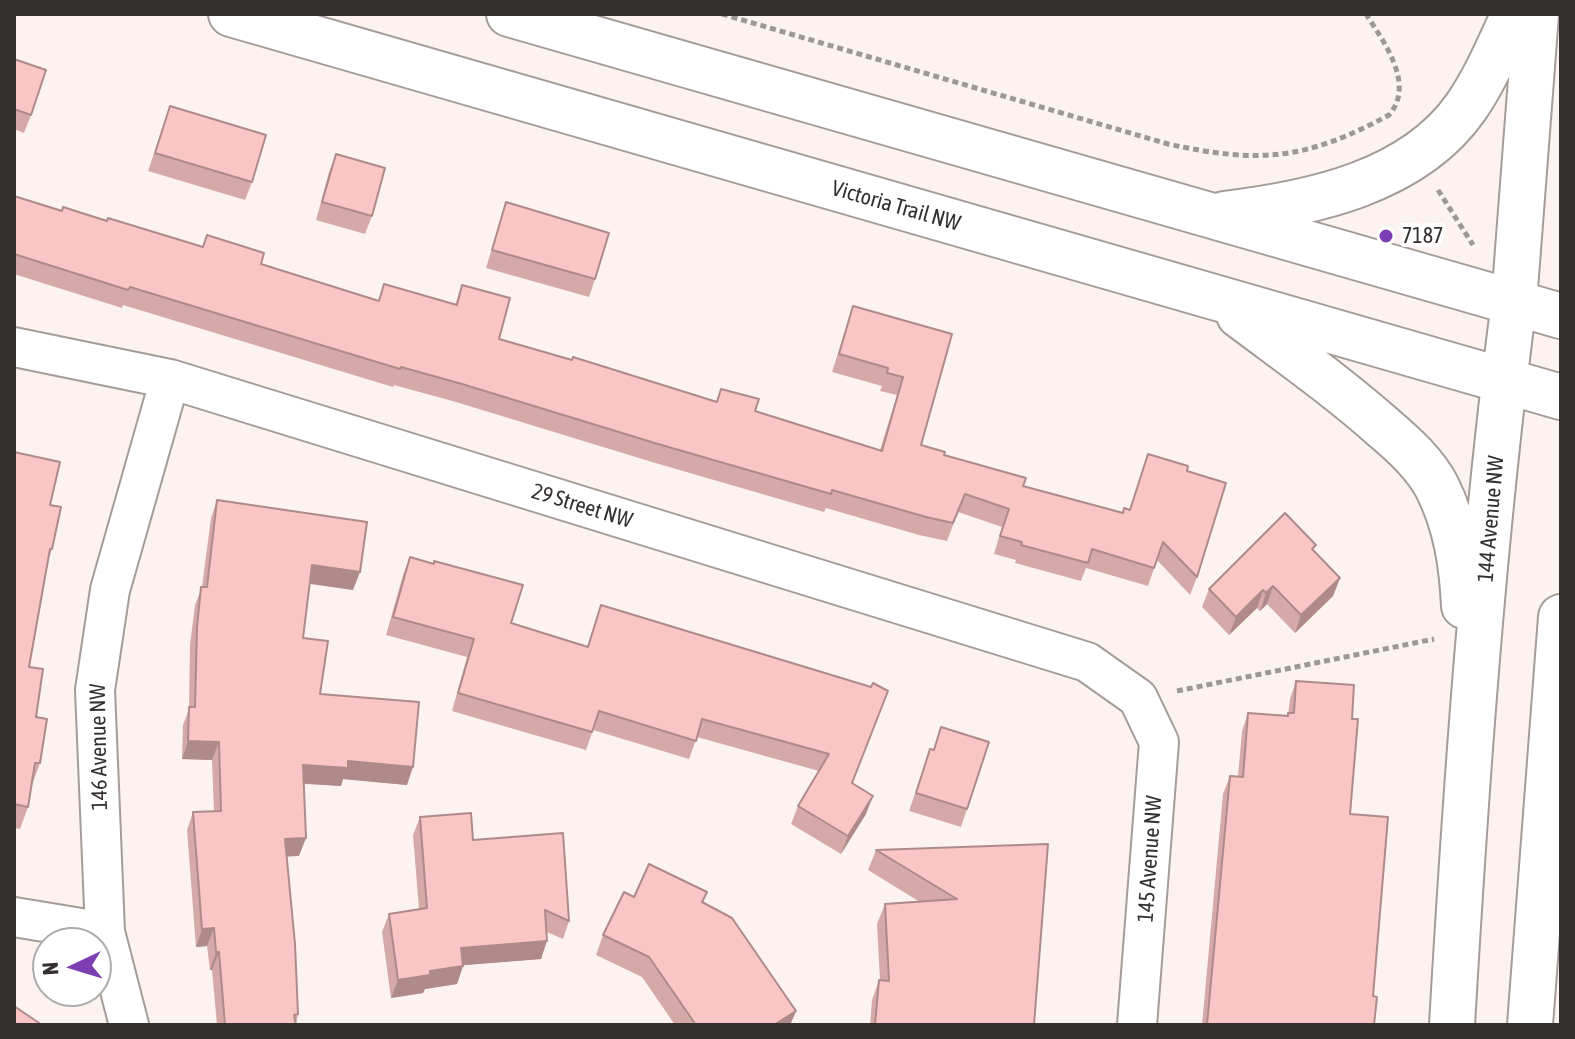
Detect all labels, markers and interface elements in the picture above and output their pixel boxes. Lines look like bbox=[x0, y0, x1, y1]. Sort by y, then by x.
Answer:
street label: Victoria Trail NW bbox=[829, 175, 963, 237]
place label: 7187 bbox=[1402, 223, 1443, 249]
marker: 7187 bbox=[1377, 227, 1395, 245]
street label: 144 Avenue NW bbox=[1472, 455, 1510, 583]
street label: 29 Street NW bbox=[528, 478, 636, 534]
street label: 146 Avenue NW bbox=[85, 683, 113, 811]
street label: 145 Avenue NW bbox=[1132, 795, 1168, 923]
north arrow bbox=[32, 927, 112, 1007]
text: N bbox=[37, 961, 63, 976]

